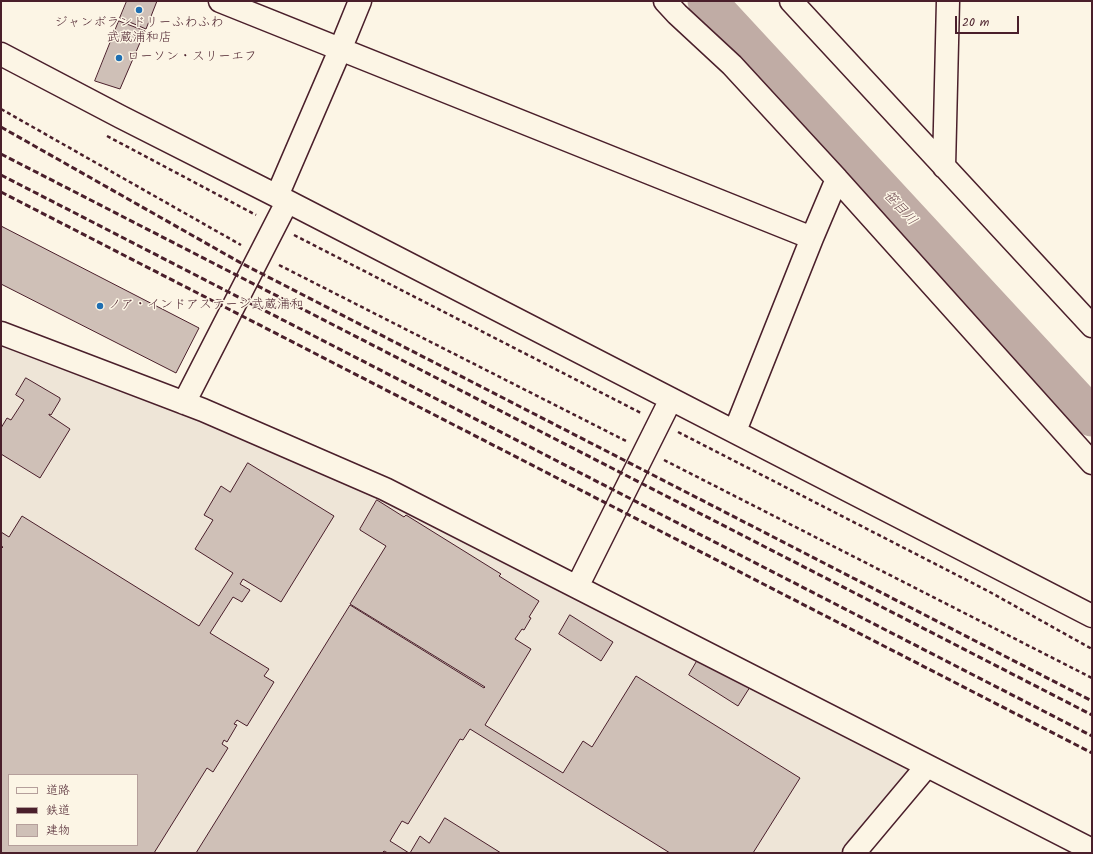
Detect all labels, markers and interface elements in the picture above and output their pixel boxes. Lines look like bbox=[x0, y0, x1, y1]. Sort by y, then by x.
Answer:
marker: ジャンボランドリーふわふわ 武蔵浦和店 bbox=[134, 5, 144, 15]
scale bar bbox=[957, 8, 1021, 34]
text: 20 m bbox=[962, 13, 989, 32]
place label: ジャンボランドリーふわふわ 武蔵浦和店 bbox=[55, 16, 223, 47]
place label: ローソン・スリーエフ bbox=[127, 50, 257, 66]
marker: ローソン・スリーエフ bbox=[114, 53, 124, 63]
water label: 笹目川 bbox=[879, 188, 919, 230]
place label: ノア・インドアステージ武蔵浦和 bbox=[108, 298, 303, 314]
marker: ノア・インドアステージ武蔵浦和 bbox=[95, 301, 105, 311]
legend bbox=[8, 774, 138, 846]
text: 道路 bbox=[46, 781, 70, 800]
text: 鉄道 bbox=[46, 801, 70, 820]
text: 建物 bbox=[46, 821, 70, 840]

